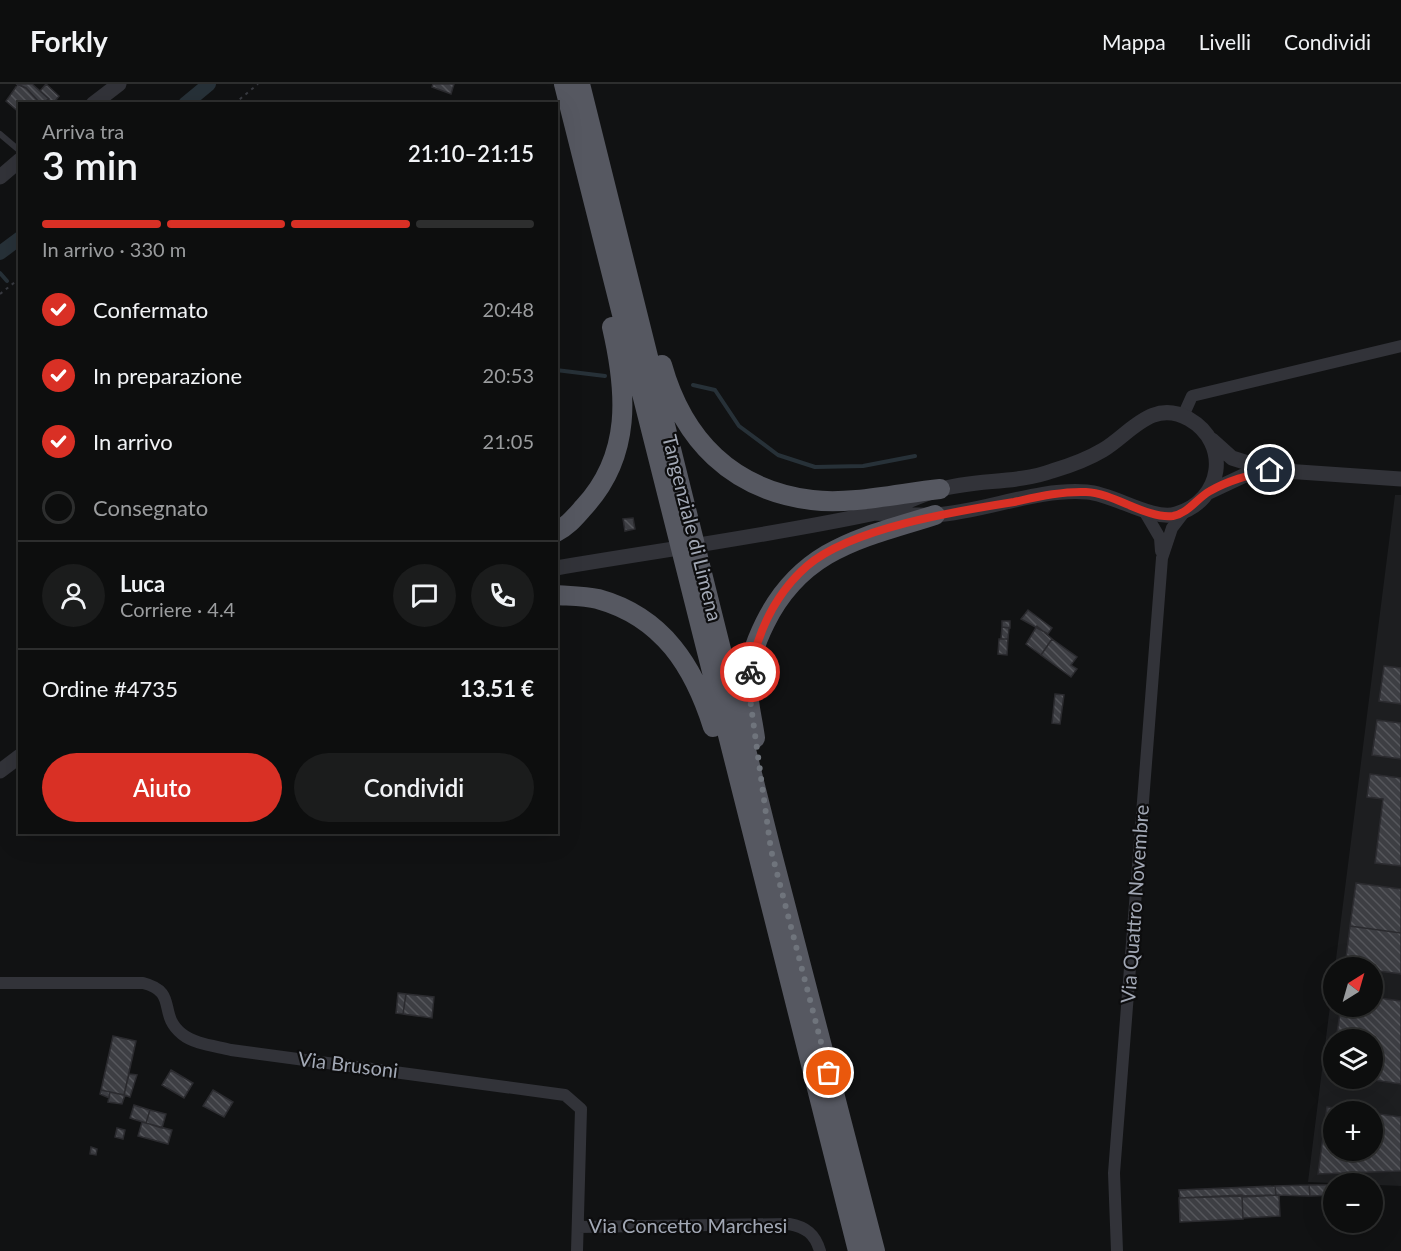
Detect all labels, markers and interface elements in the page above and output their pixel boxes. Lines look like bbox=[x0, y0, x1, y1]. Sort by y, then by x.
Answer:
text: Forkly bbox=[30, 24, 108, 58]
text: Mappa bbox=[1102, 29, 1166, 54]
text: Livelli bbox=[1199, 29, 1251, 54]
text: Condividi bbox=[1284, 29, 1371, 54]
text: Arriva tra bbox=[42, 119, 124, 143]
text: 21:10–21:15 bbox=[408, 140, 534, 167]
text: 3 min bbox=[42, 142, 138, 188]
text: In arrivo · 330 m bbox=[42, 237, 186, 261]
icon: check bbox=[42, 293, 75, 326]
text: Confermato bbox=[93, 296, 208, 323]
text: 20:48 bbox=[483, 297, 534, 321]
icon: check bbox=[42, 359, 75, 392]
text: In preparazione bbox=[93, 362, 242, 389]
text: 20:53 bbox=[483, 363, 534, 387]
icon: check bbox=[42, 425, 75, 458]
text: In arrivo bbox=[93, 428, 173, 455]
text: 21:05 bbox=[483, 429, 534, 453]
street label: Tangenziale di Limena bbox=[658, 432, 728, 623]
pin bbox=[1244, 444, 1295, 495]
icon: home bbox=[1253, 453, 1286, 486]
text: Consegnato bbox=[93, 494, 208, 521]
button: person bbox=[42, 564, 105, 627]
button: chat bbox=[393, 564, 456, 627]
button: phone bbox=[471, 564, 534, 627]
text: Luca bbox=[120, 570, 165, 597]
text: Corriere · 4.4 bbox=[120, 597, 235, 621]
courier bbox=[720, 642, 780, 702]
icon: bike bbox=[734, 656, 767, 689]
text: Ordine #4735 bbox=[42, 675, 178, 702]
text: 13.51 € bbox=[460, 675, 534, 702]
button: Aiuto bbox=[42, 753, 282, 822]
button: Condividi bbox=[294, 753, 534, 822]
street label: Via Quattro Novembre bbox=[1115, 804, 1153, 1004]
north arrow bbox=[1323, 957, 1383, 1017]
map controls bbox=[1323, 957, 1383, 1233]
button: layers bbox=[1323, 1029, 1383, 1089]
street label: Via Brusoni bbox=[297, 1046, 399, 1082]
pin bbox=[803, 1047, 854, 1098]
icon: bag bbox=[812, 1056, 845, 1089]
button: + bbox=[1323, 1101, 1383, 1161]
button: − bbox=[1323, 1173, 1383, 1233]
street label: Via Concetto Marchesi bbox=[589, 1213, 787, 1237]

